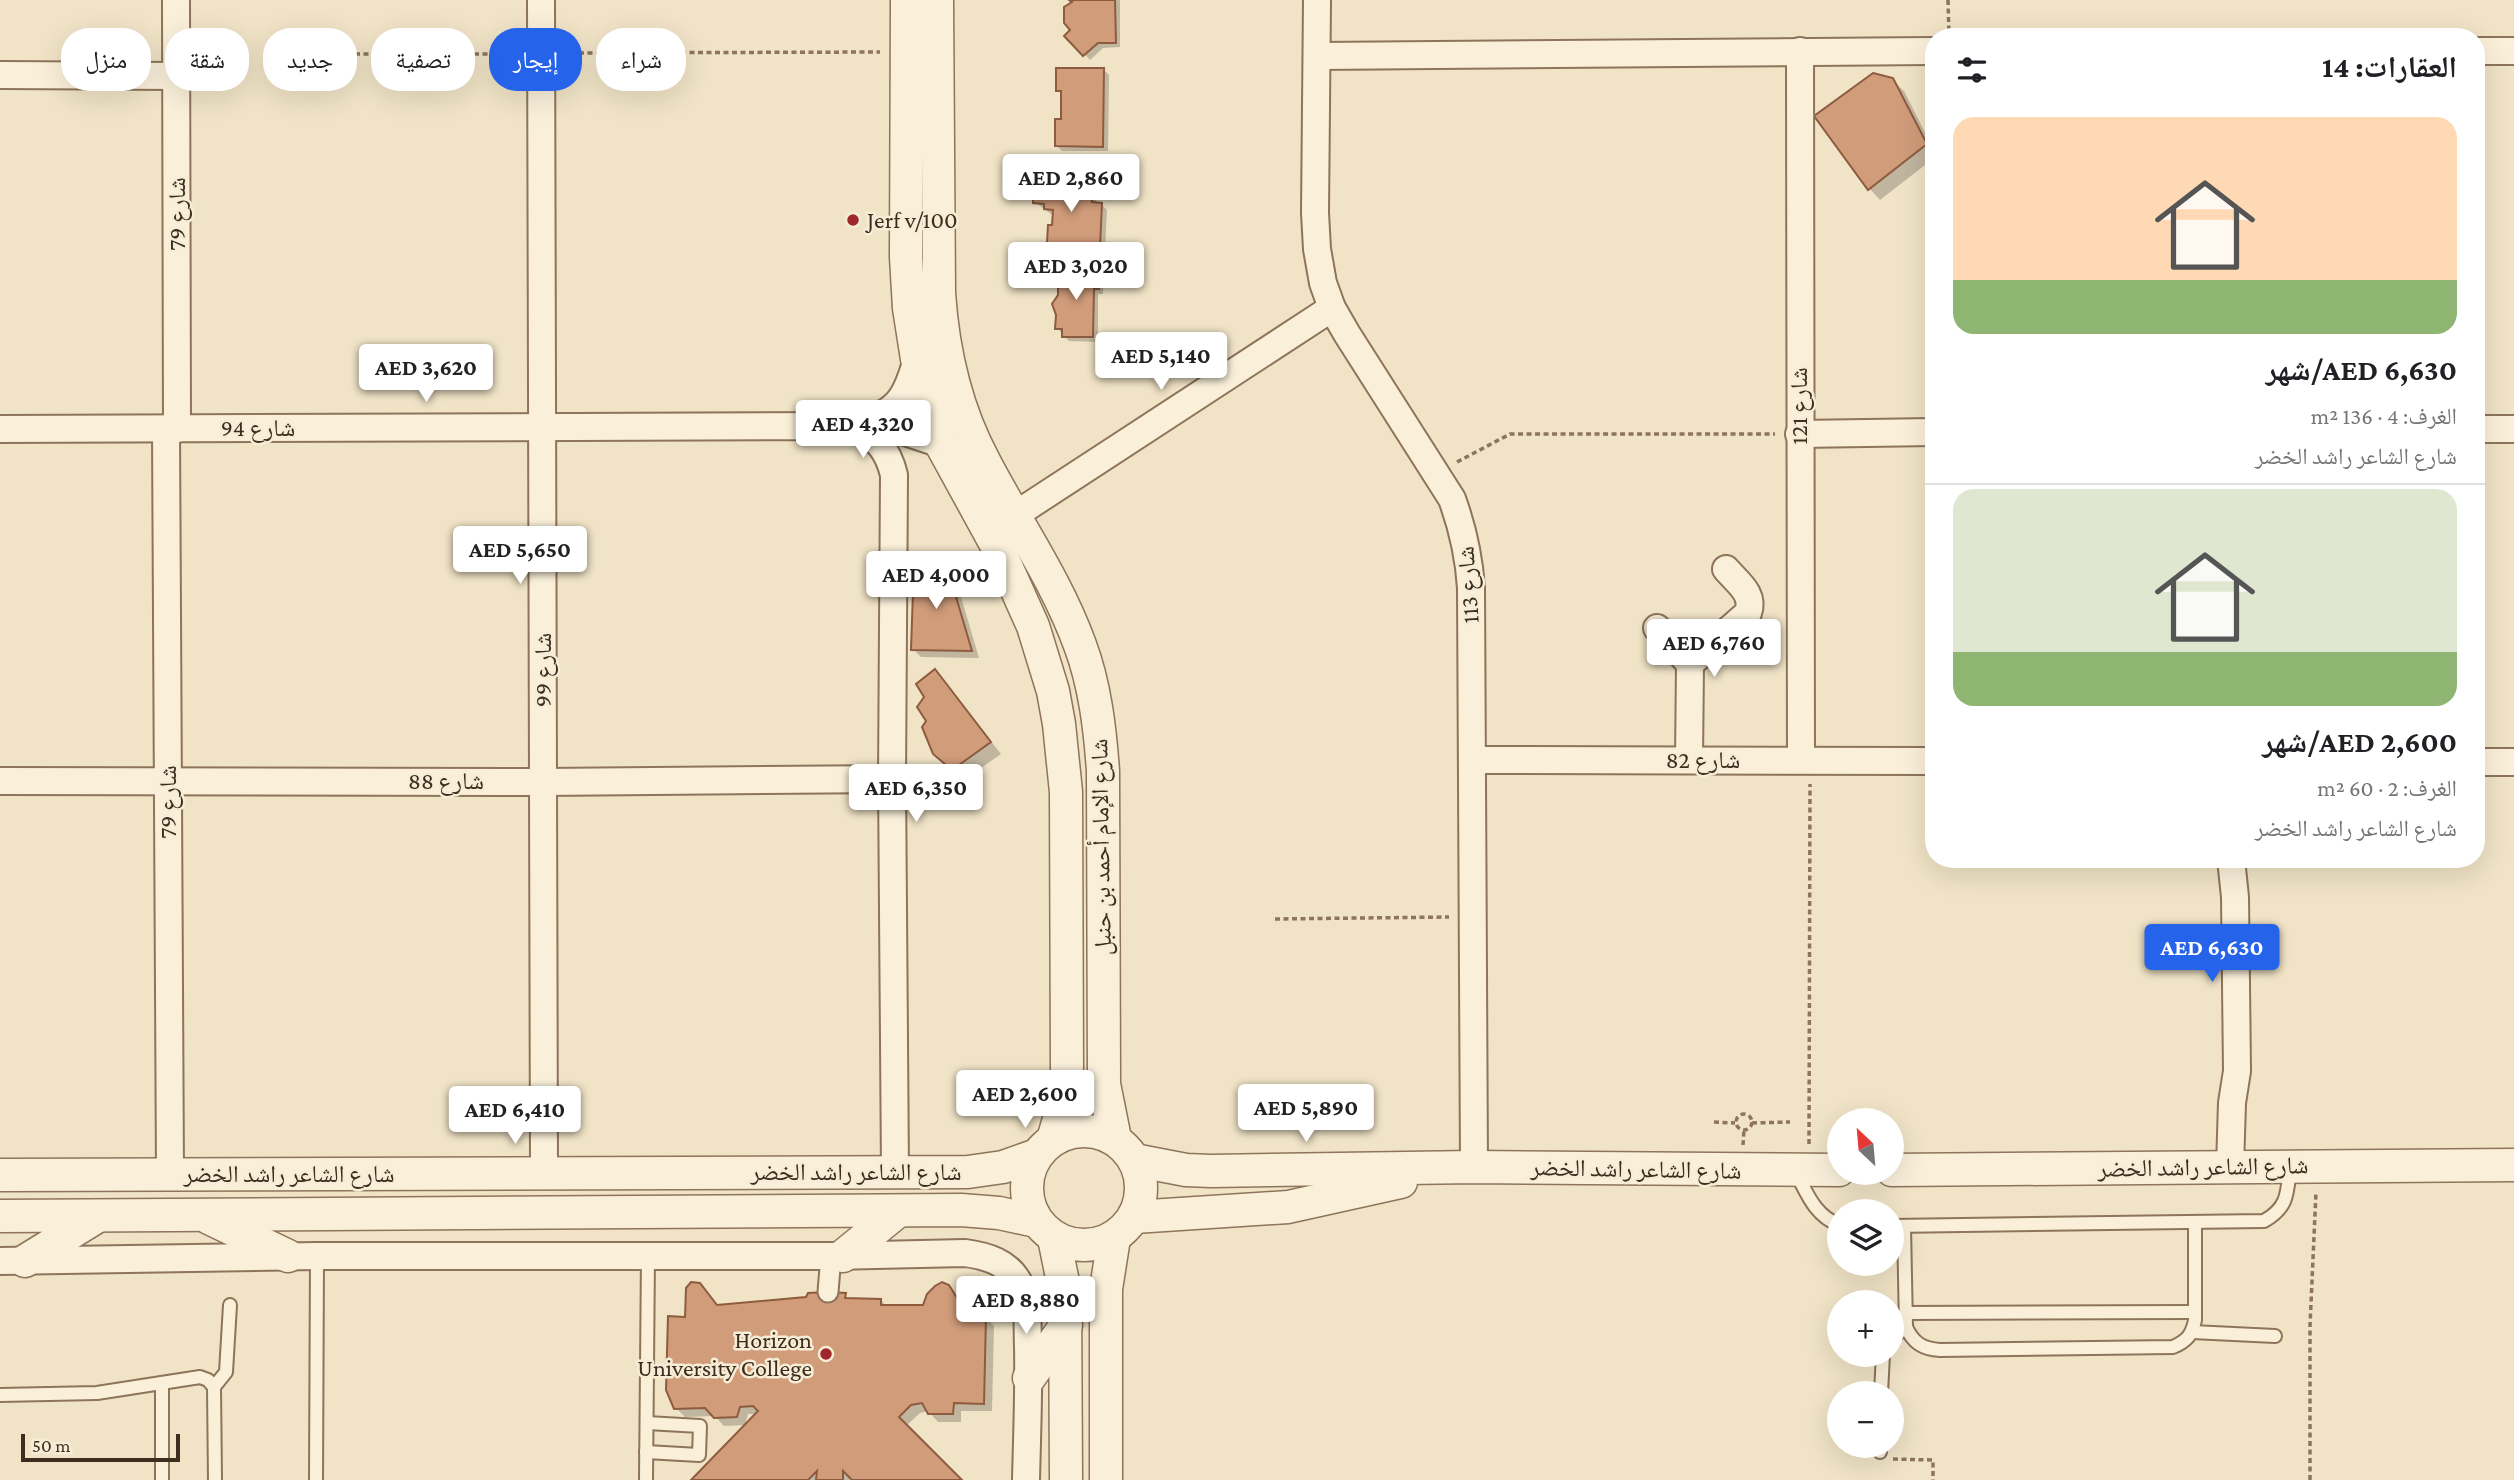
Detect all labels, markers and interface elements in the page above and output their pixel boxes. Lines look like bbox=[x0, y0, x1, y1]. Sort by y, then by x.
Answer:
chip: منزل bbox=[61, 28, 151, 91]
chip: شقة bbox=[165, 28, 249, 91]
chip: جديد bbox=[263, 28, 357, 91]
chip: تصفية bbox=[371, 28, 475, 91]
chip: إيجار bbox=[489, 28, 582, 91]
chip: شراء bbox=[596, 28, 686, 91]
text: العقارات: 14 bbox=[2322, 50, 2457, 83]
icon: filters bbox=[1953, 51, 1991, 89]
pin: AED 2,860 bbox=[991, 154, 1151, 214]
icon: home bbox=[2142, 162, 2268, 288]
text: AED 2,860 bbox=[1018, 164, 1124, 190]
street label: شارع 79 bbox=[163, 177, 192, 251]
place label: Jerf v/100 bbox=[865, 206, 958, 233]
marker: Jerf v/100 bbox=[845, 212, 861, 228]
pin: AED 3,020 bbox=[996, 243, 1156, 302]
text: AED 3,020 bbox=[1024, 252, 1128, 278]
pin: AED 5,140 bbox=[1081, 332, 1241, 392]
text: AED 5,140 bbox=[1111, 342, 1211, 368]
pin: AED 3,620 bbox=[346, 344, 506, 404]
text: AED 6,630/شهر bbox=[2266, 353, 2457, 386]
text: AED 3,620 bbox=[375, 354, 477, 380]
street label: شارع 121 bbox=[1785, 367, 1814, 445]
pin: AED 4,320 bbox=[783, 400, 943, 460]
text: الغرف: 4 · 136 m² bbox=[2311, 403, 2457, 429]
text: AED 4,320 bbox=[812, 410, 914, 436]
street label: شارع 94 bbox=[221, 414, 295, 443]
text: شارع الشاعر راشد الخضر bbox=[2255, 443, 2457, 469]
pin: AED 5,650 bbox=[440, 526, 600, 586]
icon: home bbox=[2142, 534, 2268, 660]
text: AED 5,650 bbox=[469, 536, 571, 562]
street label: شارع 113 bbox=[1451, 545, 1486, 625]
pin: AED 4,000 bbox=[856, 552, 1016, 611]
text: AED 4,000 bbox=[882, 561, 990, 587]
pin: AED 6,760 bbox=[1634, 620, 1794, 679]
text: AED 6,760 bbox=[1663, 629, 1765, 655]
street label: شارع 99 bbox=[529, 633, 558, 707]
text: AED 2,600/شهر bbox=[2262, 725, 2457, 758]
street label: شارع الإمام أحمد بن حنبل bbox=[1085, 738, 1119, 956]
street label: شارع 82 bbox=[1666, 746, 1740, 775]
pin: AED 6,350 bbox=[836, 764, 996, 824]
street label: شارع 79 bbox=[154, 765, 183, 839]
street label: شارع 88 bbox=[408, 767, 484, 796]
text: AED 6,350 bbox=[865, 774, 967, 800]
text: الغرف: 2 · 60 m² bbox=[2317, 775, 2457, 801]
text: شارع الشاعر راشد الخضر bbox=[2255, 815, 2457, 841]
pin: AED 6,630 bbox=[2132, 925, 2292, 984]
text: AED 6,630 bbox=[2160, 934, 2264, 960]
pin: AED 2,600 bbox=[945, 1070, 1105, 1130]
text: AED 2,600 bbox=[972, 1080, 1078, 1106]
pin: AED 5,890 bbox=[1226, 1084, 1386, 1144]
pin: AED 6,410 bbox=[435, 1086, 595, 1146]
text: AED 5,890 bbox=[1254, 1094, 1358, 1120]
text: AED 6,410 bbox=[465, 1096, 565, 1122]
north arrow bbox=[1827, 1108, 1904, 1185]
map controls bbox=[1827, 1108, 1904, 1458]
street label: شارع الشاعر راشد الخضر bbox=[2096, 1151, 2309, 1184]
street label: شارع الشاعر راشد الخضر bbox=[1529, 1153, 1742, 1186]
street label: شارع الشاعر راشد الخضر bbox=[749, 1158, 962, 1187]
street label: شارع الشاعر راشد الخضر bbox=[182, 1160, 395, 1189]
button: layers bbox=[1827, 1199, 1904, 1276]
pin: AED 8,880 bbox=[946, 1276, 1106, 1336]
text: AED 8,880 bbox=[972, 1286, 1080, 1312]
button: + bbox=[1827, 1290, 1904, 1367]
place label: Horizon University College bbox=[637, 1326, 812, 1381]
marker: Horizon University College bbox=[818, 1346, 834, 1362]
button: − bbox=[1827, 1381, 1904, 1458]
scale bar bbox=[21, 1431, 180, 1463]
text: 50 m bbox=[32, 1435, 71, 1456]

